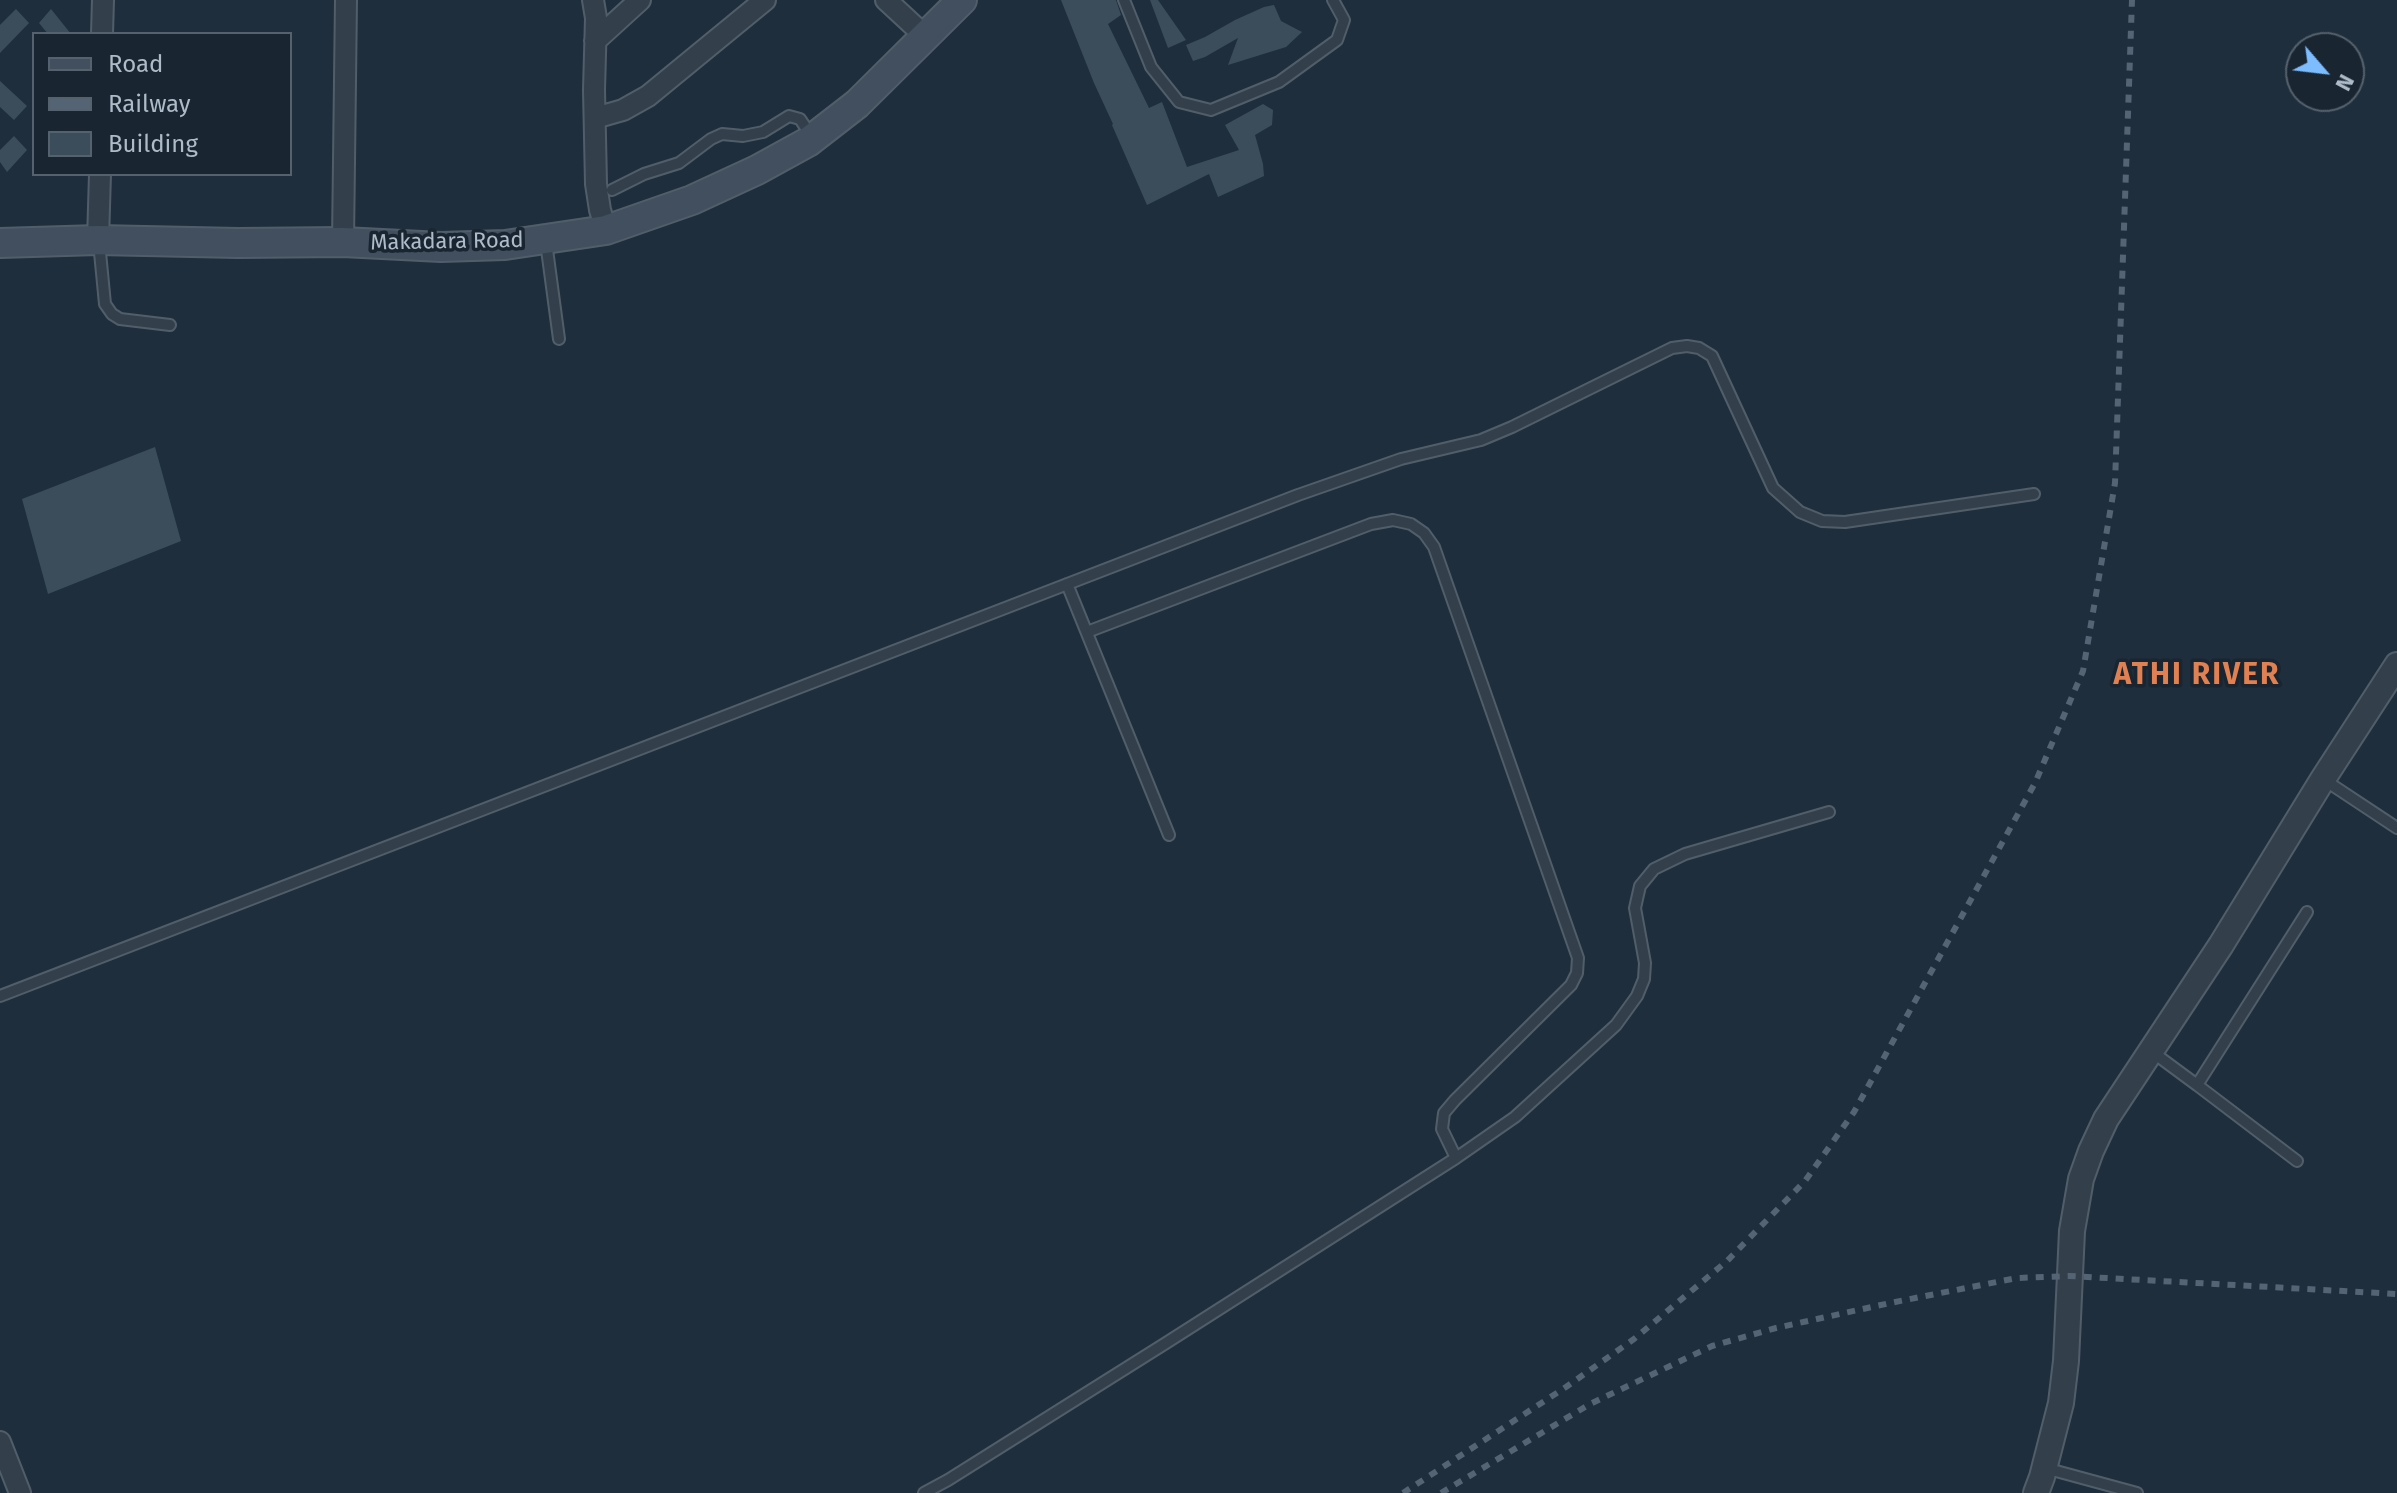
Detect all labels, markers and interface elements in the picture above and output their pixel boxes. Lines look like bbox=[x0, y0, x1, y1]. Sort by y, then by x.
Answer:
legend bbox=[32, 32, 292, 176]
north arrow bbox=[2285, 32, 2365, 112]
text: Road bbox=[108, 50, 163, 78]
text: N bbox=[2330, 70, 2360, 95]
text: Railway bbox=[108, 90, 191, 118]
text: Building bbox=[108, 130, 198, 158]
street label: Makadara Road bbox=[370, 227, 524, 257]
district label: ATHI RIVER bbox=[2114, 658, 2280, 694]

